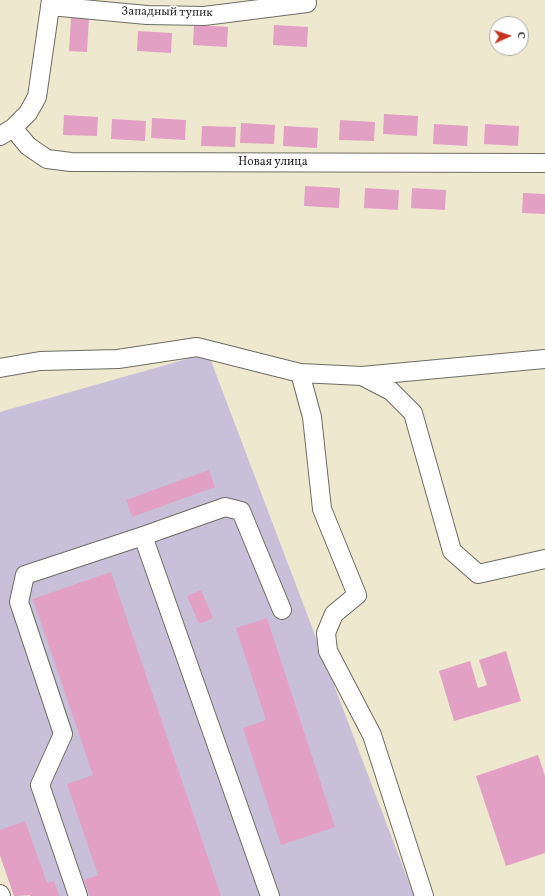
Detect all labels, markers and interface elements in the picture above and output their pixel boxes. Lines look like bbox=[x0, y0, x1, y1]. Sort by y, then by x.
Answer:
street label: Западный тупик bbox=[121, 5, 213, 21]
north arrow bbox=[489, 16, 529, 56]
text: С bbox=[513, 31, 528, 39]
street label: Новая улица bbox=[238, 156, 308, 170]

